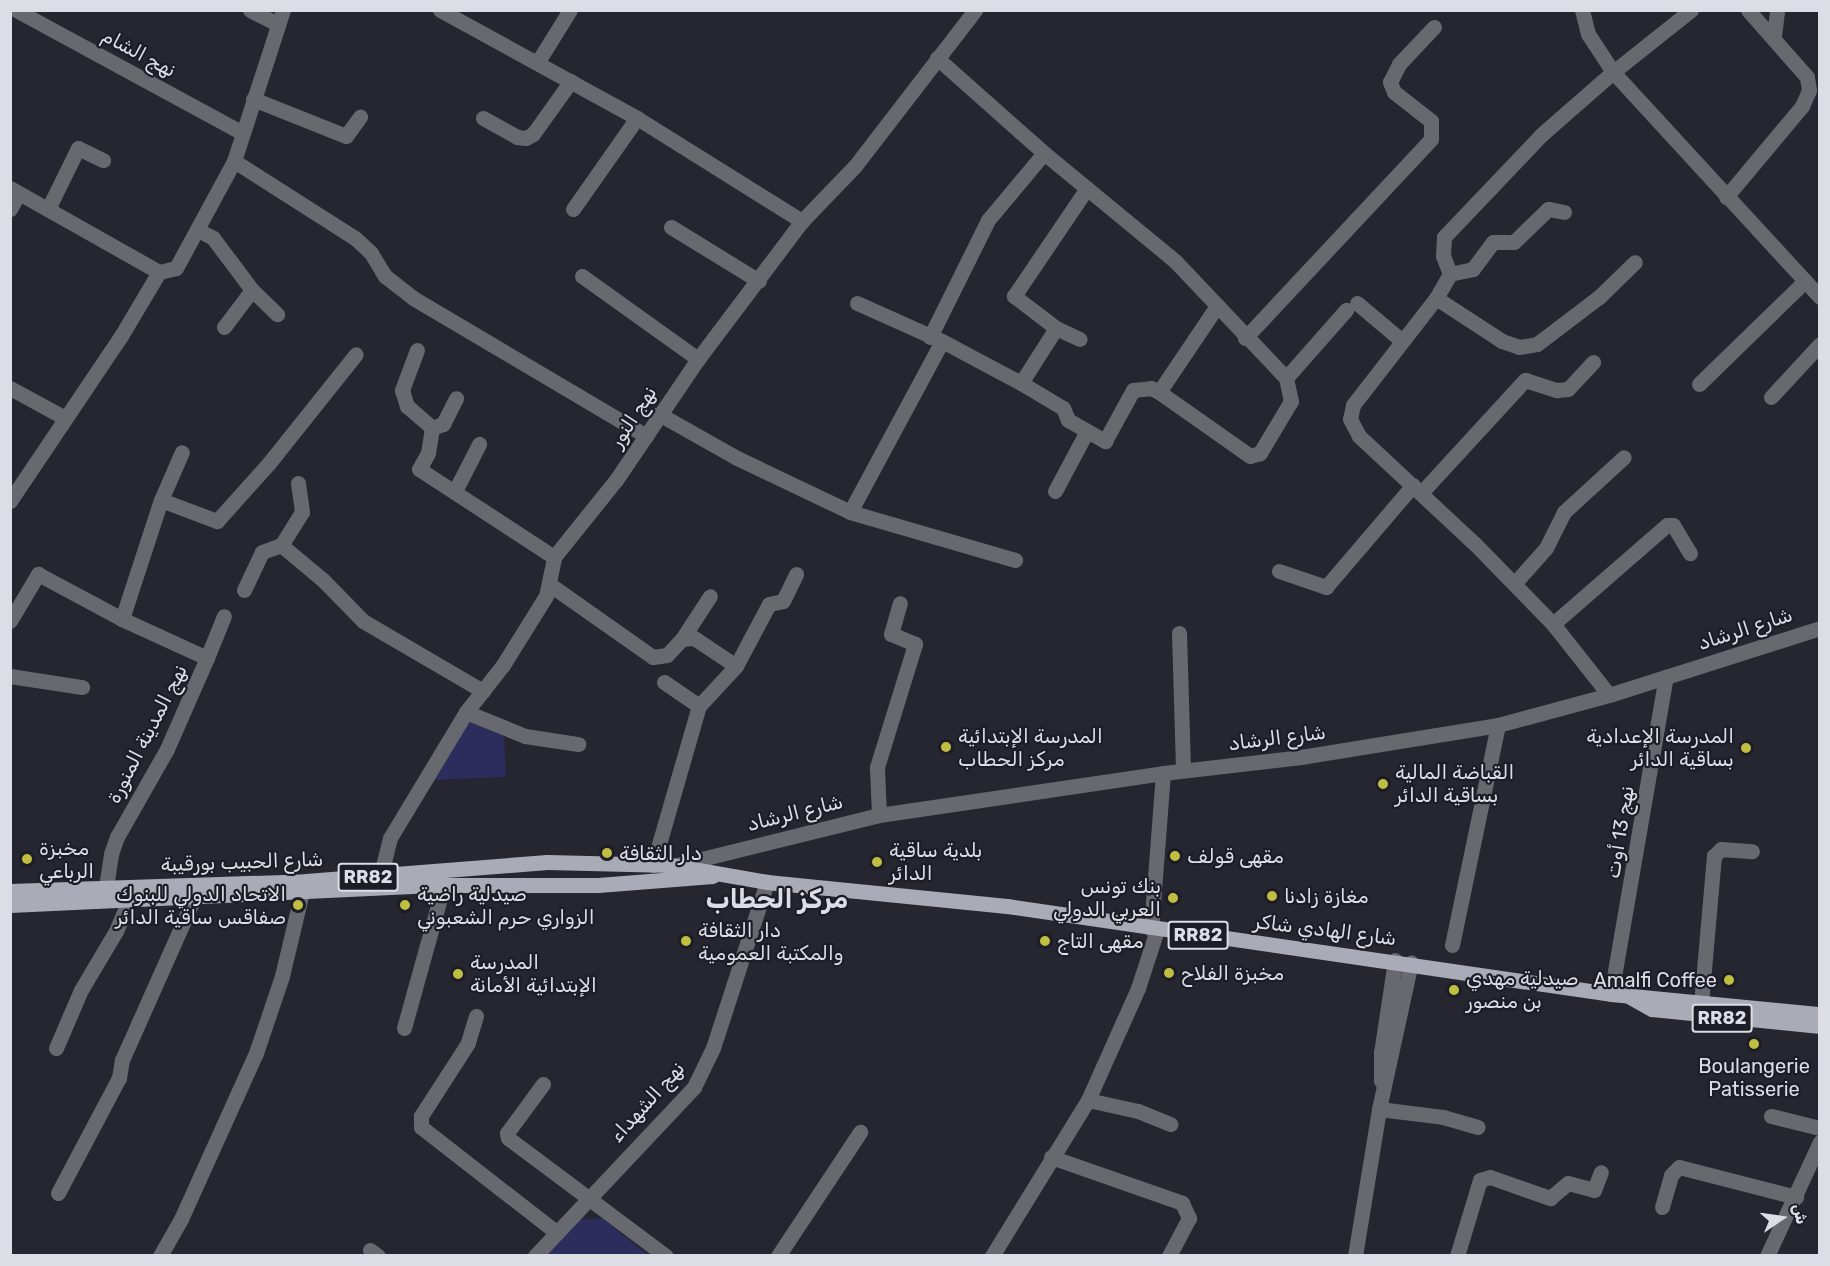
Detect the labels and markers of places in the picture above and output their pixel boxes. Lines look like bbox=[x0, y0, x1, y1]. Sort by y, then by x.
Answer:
place label: المدرسة الإبتدائية مركز الحطاب bbox=[958, 724, 1103, 771]
place label: المدرسة الإعدادية بساقية الدائر bbox=[1586, 724, 1734, 771]
marker: المدرسة الإبتدائية مركز الحطاب bbox=[939, 740, 953, 754]
marker: المدرسة الإعدادية بساقية الدائر bbox=[1739, 741, 1753, 755]
place label: القباضة المالية بساقية الدائر bbox=[1395, 760, 1514, 807]
marker: القباضة المالية بساقية الدائر bbox=[1376, 777, 1390, 791]
place label: مخبزة الرباعي bbox=[39, 836, 94, 883]
place label: بلدية ساقية الدائر bbox=[889, 838, 982, 885]
place label: دار الثقافة bbox=[619, 841, 702, 865]
place label: مقهى قولف bbox=[1187, 844, 1284, 868]
marker: دار الثقافة bbox=[600, 846, 614, 860]
marker: مقهى قولف bbox=[1168, 849, 1182, 863]
marker: مخبزة الرباعي bbox=[20, 852, 34, 866]
marker: بلدية ساقية الدائر bbox=[870, 855, 884, 869]
place label: بنك تونس العربي الدولي bbox=[1053, 874, 1161, 921]
place label: الاتحاد الدولي للبنوك صفاقس ساقية الدائر bbox=[116, 882, 286, 929]
place label: صيدلية راضية الزواري حرم الشعبوني bbox=[417, 882, 594, 929]
place label: مغازة زادنا bbox=[1284, 884, 1369, 908]
marker: مغازة زادنا bbox=[1265, 889, 1279, 903]
marker: بنك تونس العربي الدولي bbox=[1166, 891, 1180, 905]
marker: الاتحاد الدولي للبنوك صفاقس ساقية الدائر bbox=[291, 898, 305, 912]
marker: صيدلية راضية الزواري حرم الشعبوني bbox=[398, 898, 412, 912]
place label: دار الثقافة والمكتبة العمومية bbox=[698, 918, 843, 965]
place label: مقهى التاج bbox=[1057, 929, 1143, 953]
marker: دار الثقافة والمكتبة العمومية bbox=[679, 934, 693, 948]
marker: مقهى التاج bbox=[1038, 934, 1052, 948]
place label: المدرسة الإبتدائية الأمانة bbox=[470, 951, 597, 998]
place label: مخبزة الفلاح bbox=[1181, 961, 1284, 985]
marker: مخبزة الفلاح bbox=[1162, 966, 1176, 980]
place label: صيدلية مهدي بن منصور bbox=[1466, 966, 1578, 1013]
marker: المدرسة الإبتدائية الأمانة bbox=[451, 967, 465, 981]
place label: Amalfi Coffee bbox=[1593, 968, 1717, 992]
marker: Amalfi Coffee bbox=[1722, 973, 1736, 987]
marker: صيدلية مهدي بن منصور bbox=[1447, 983, 1461, 997]
marker: Boulangerie Patisserie bbox=[1747, 1037, 1761, 1051]
place label: Boulangerie Patisserie bbox=[1698, 1054, 1810, 1101]

